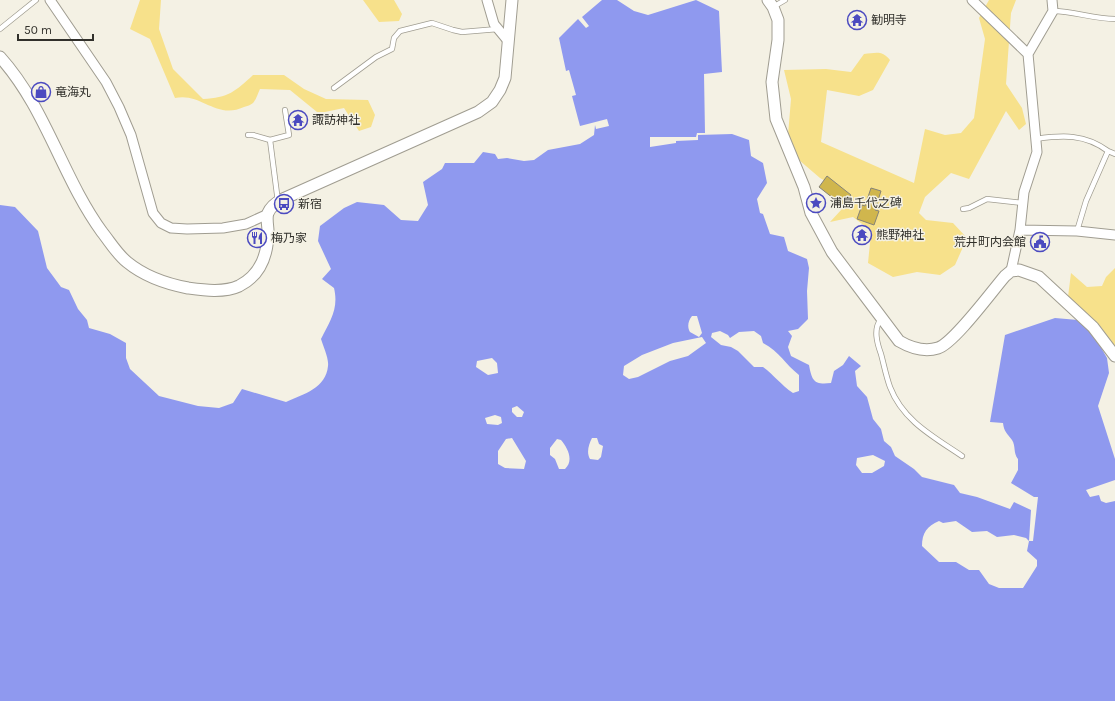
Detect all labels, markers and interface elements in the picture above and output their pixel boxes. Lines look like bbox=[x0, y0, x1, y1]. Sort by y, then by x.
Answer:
temple icon: 勧明寺 bbox=[846, 9, 868, 31]
place label: 勧明寺 bbox=[871, 13, 907, 27]
scale bar bbox=[18, 16, 93, 42]
text: 50 m bbox=[24, 23, 52, 37]
shop icon: 竜海丸 bbox=[30, 81, 52, 103]
place label: 竜海丸 bbox=[55, 85, 91, 99]
temple icon: 諏訪神社 bbox=[287, 109, 309, 131]
place label: 諏訪神社 bbox=[312, 113, 360, 127]
place icon: 浦島千代之碑 bbox=[805, 192, 827, 214]
bus stop icon: 新宿 bbox=[273, 193, 295, 215]
place label: 浦島千代之碑 bbox=[830, 196, 902, 210]
place label: 新宿 bbox=[298, 197, 322, 211]
temple icon: 熊野神社 bbox=[851, 224, 873, 246]
restaurant icon: 梅乃家 bbox=[246, 227, 268, 249]
place label: 熊野神社 bbox=[876, 228, 924, 242]
place label: 梅乃家 bbox=[271, 231, 307, 245]
public building icon: 荒井町内会館 bbox=[1029, 231, 1051, 253]
place label: 荒井町内会館 bbox=[954, 235, 1026, 249]

